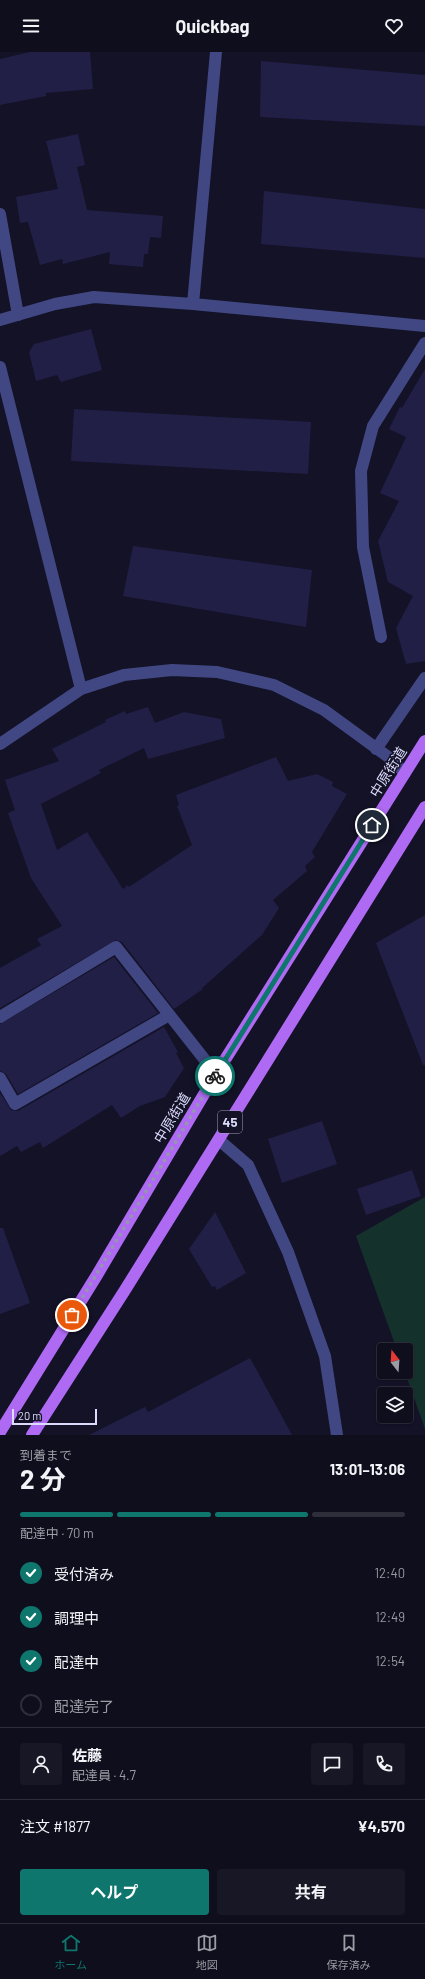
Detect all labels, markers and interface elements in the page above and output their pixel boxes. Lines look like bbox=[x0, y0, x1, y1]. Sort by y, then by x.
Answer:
icon: menu bbox=[20, 15, 42, 37]
text: Quickbag bbox=[175, 15, 250, 37]
icon: heart bbox=[383, 15, 405, 37]
street label: 中原街道 bbox=[366, 743, 410, 800]
pin bbox=[355, 808, 389, 842]
icon: home bbox=[361, 814, 383, 836]
courier bbox=[195, 1056, 235, 1096]
icon: bike bbox=[204, 1065, 226, 1087]
street label: 中原街道 bbox=[150, 1089, 193, 1146]
road number: 45 bbox=[218, 1111, 242, 1133]
pin bbox=[55, 1298, 89, 1332]
icon: bag bbox=[61, 1304, 83, 1326]
north arrow bbox=[377, 1343, 413, 1379]
map controls bbox=[377, 1343, 413, 1423]
button: layers bbox=[377, 1387, 413, 1423]
scale bar bbox=[12, 1407, 97, 1426]
text: 20 m bbox=[18, 1409, 41, 1422]
text: 到着まで bbox=[20, 1447, 72, 1463]
text: 13:01–13:06 bbox=[330, 1460, 405, 1478]
text: 2 分 bbox=[20, 1463, 66, 1494]
text: 配達中 · 70 m bbox=[20, 1525, 94, 1541]
icon: check bbox=[20, 1562, 42, 1584]
text: 受付済み bbox=[54, 1565, 114, 1583]
text: 12:40 bbox=[375, 1565, 405, 1581]
icon: check bbox=[20, 1606, 42, 1628]
text: 調理中 bbox=[54, 1609, 99, 1627]
text: 12:49 bbox=[375, 1609, 405, 1625]
icon: check bbox=[20, 1650, 42, 1672]
text: 配達中 bbox=[54, 1653, 99, 1671]
text: 12:54 bbox=[375, 1653, 405, 1669]
text: 配達完了 bbox=[54, 1697, 114, 1715]
button: person bbox=[20, 1743, 62, 1785]
button: chat bbox=[311, 1743, 353, 1785]
button: phone bbox=[363, 1743, 405, 1785]
text: 佐藤 bbox=[72, 1746, 102, 1764]
text: 配達員 · 4.7 bbox=[72, 1767, 136, 1783]
text: 注文 #1877 bbox=[20, 1817, 90, 1835]
text: ¥4,570 bbox=[358, 1817, 405, 1835]
button: ヘルプ bbox=[20, 1869, 209, 1915]
button: 共有 bbox=[217, 1869, 405, 1915]
tab: ホーム bbox=[54, 1932, 87, 1972]
tab: 地図 bbox=[196, 1932, 218, 1972]
tab: 保存済み bbox=[327, 1932, 371, 1972]

